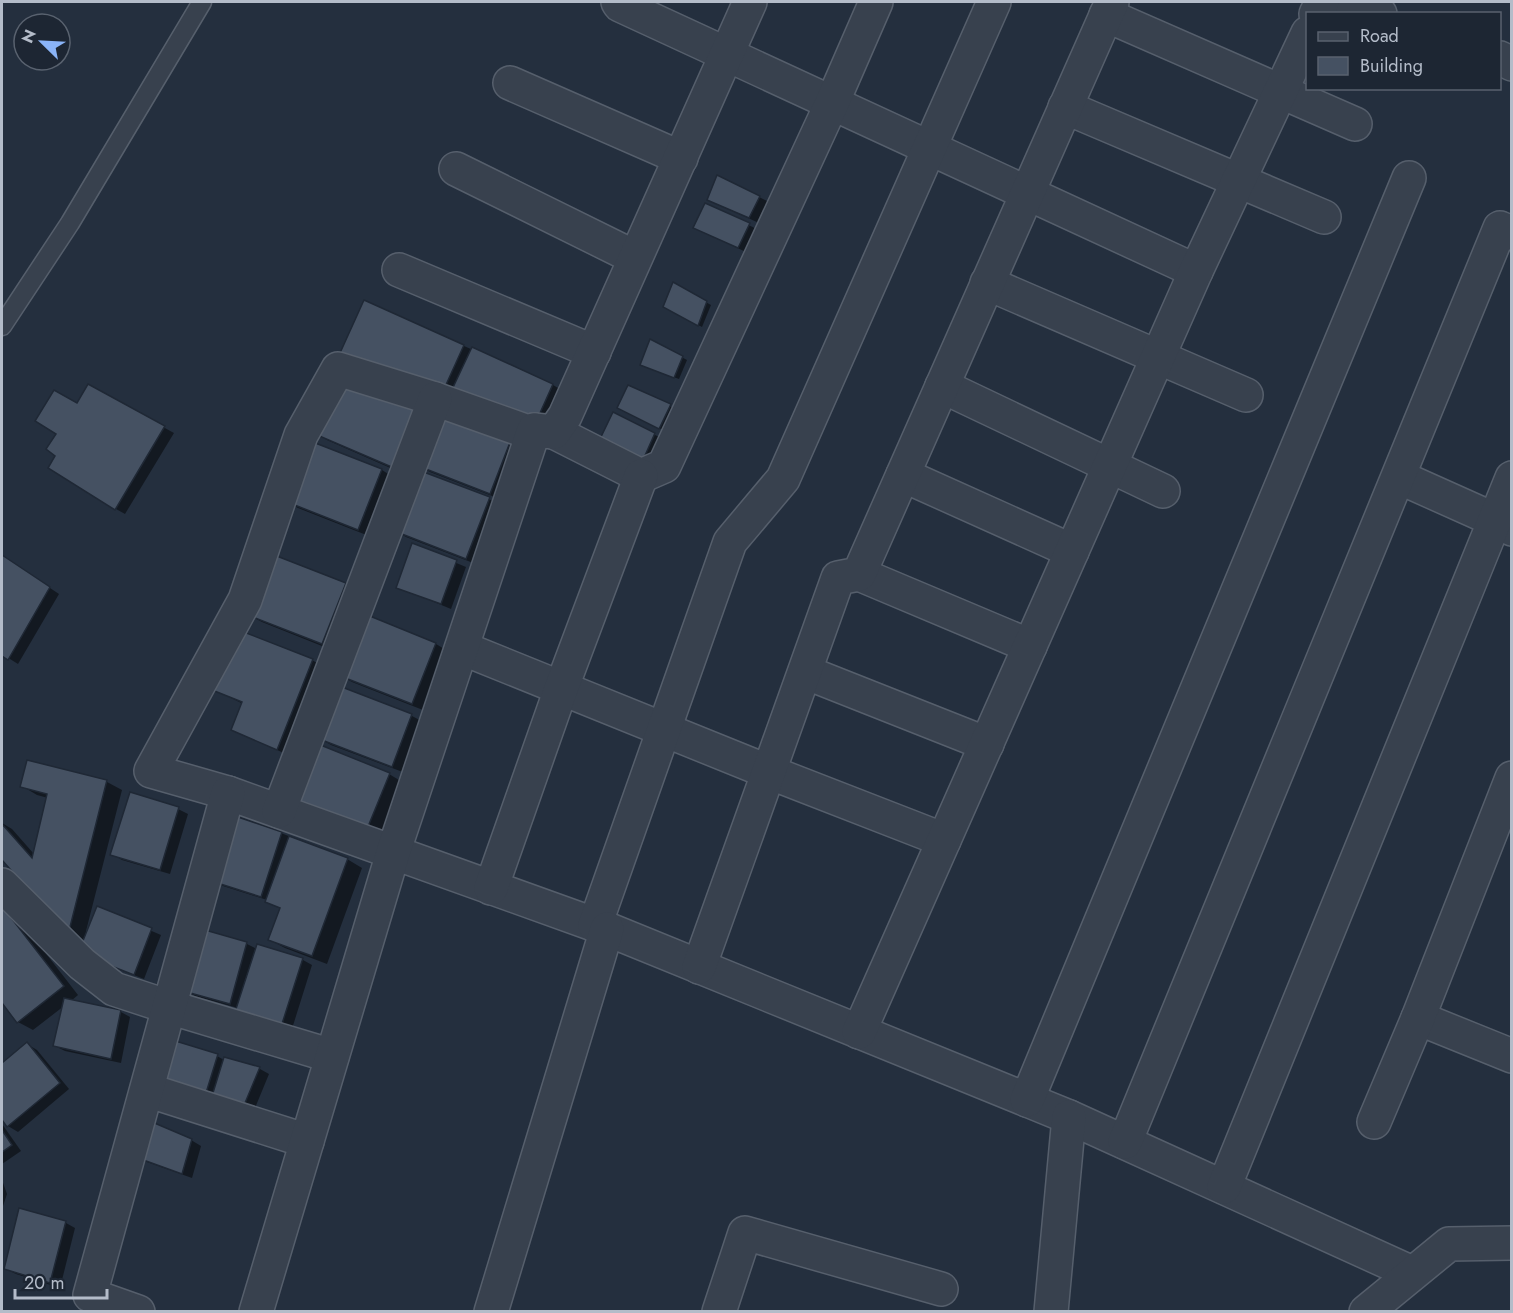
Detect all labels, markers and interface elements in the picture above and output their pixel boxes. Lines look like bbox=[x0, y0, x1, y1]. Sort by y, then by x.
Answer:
north arrow bbox=[12, 12, 72, 72]
legend bbox=[1306, 12, 1501, 90]
text: Road bbox=[1360, 23, 1399, 49]
text: N bbox=[16, 26, 42, 47]
text: Building bbox=[1360, 53, 1423, 79]
scale bar bbox=[15, 1262, 106, 1300]
text: 20 m bbox=[24, 1270, 64, 1296]

